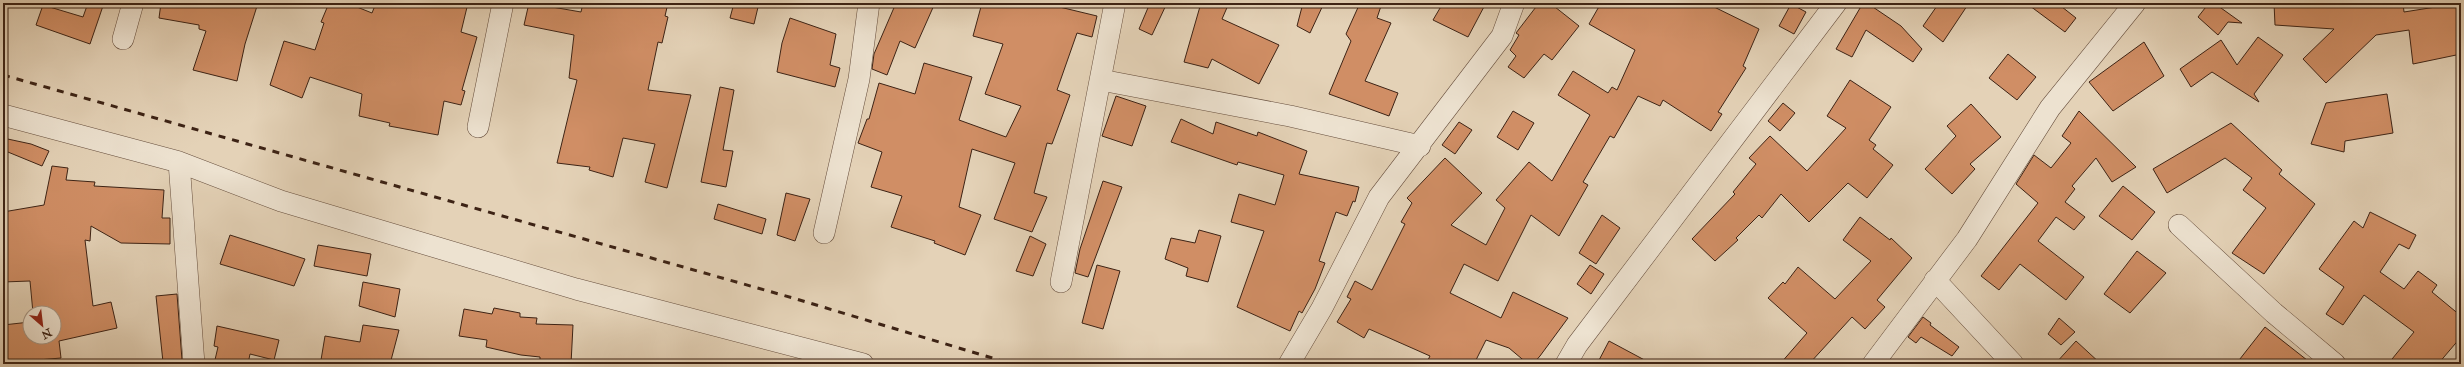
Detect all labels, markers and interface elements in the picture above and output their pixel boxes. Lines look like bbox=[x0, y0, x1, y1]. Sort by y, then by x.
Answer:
north arrow bbox=[22, 305, 62, 345]
text: N bbox=[38, 325, 55, 342]

